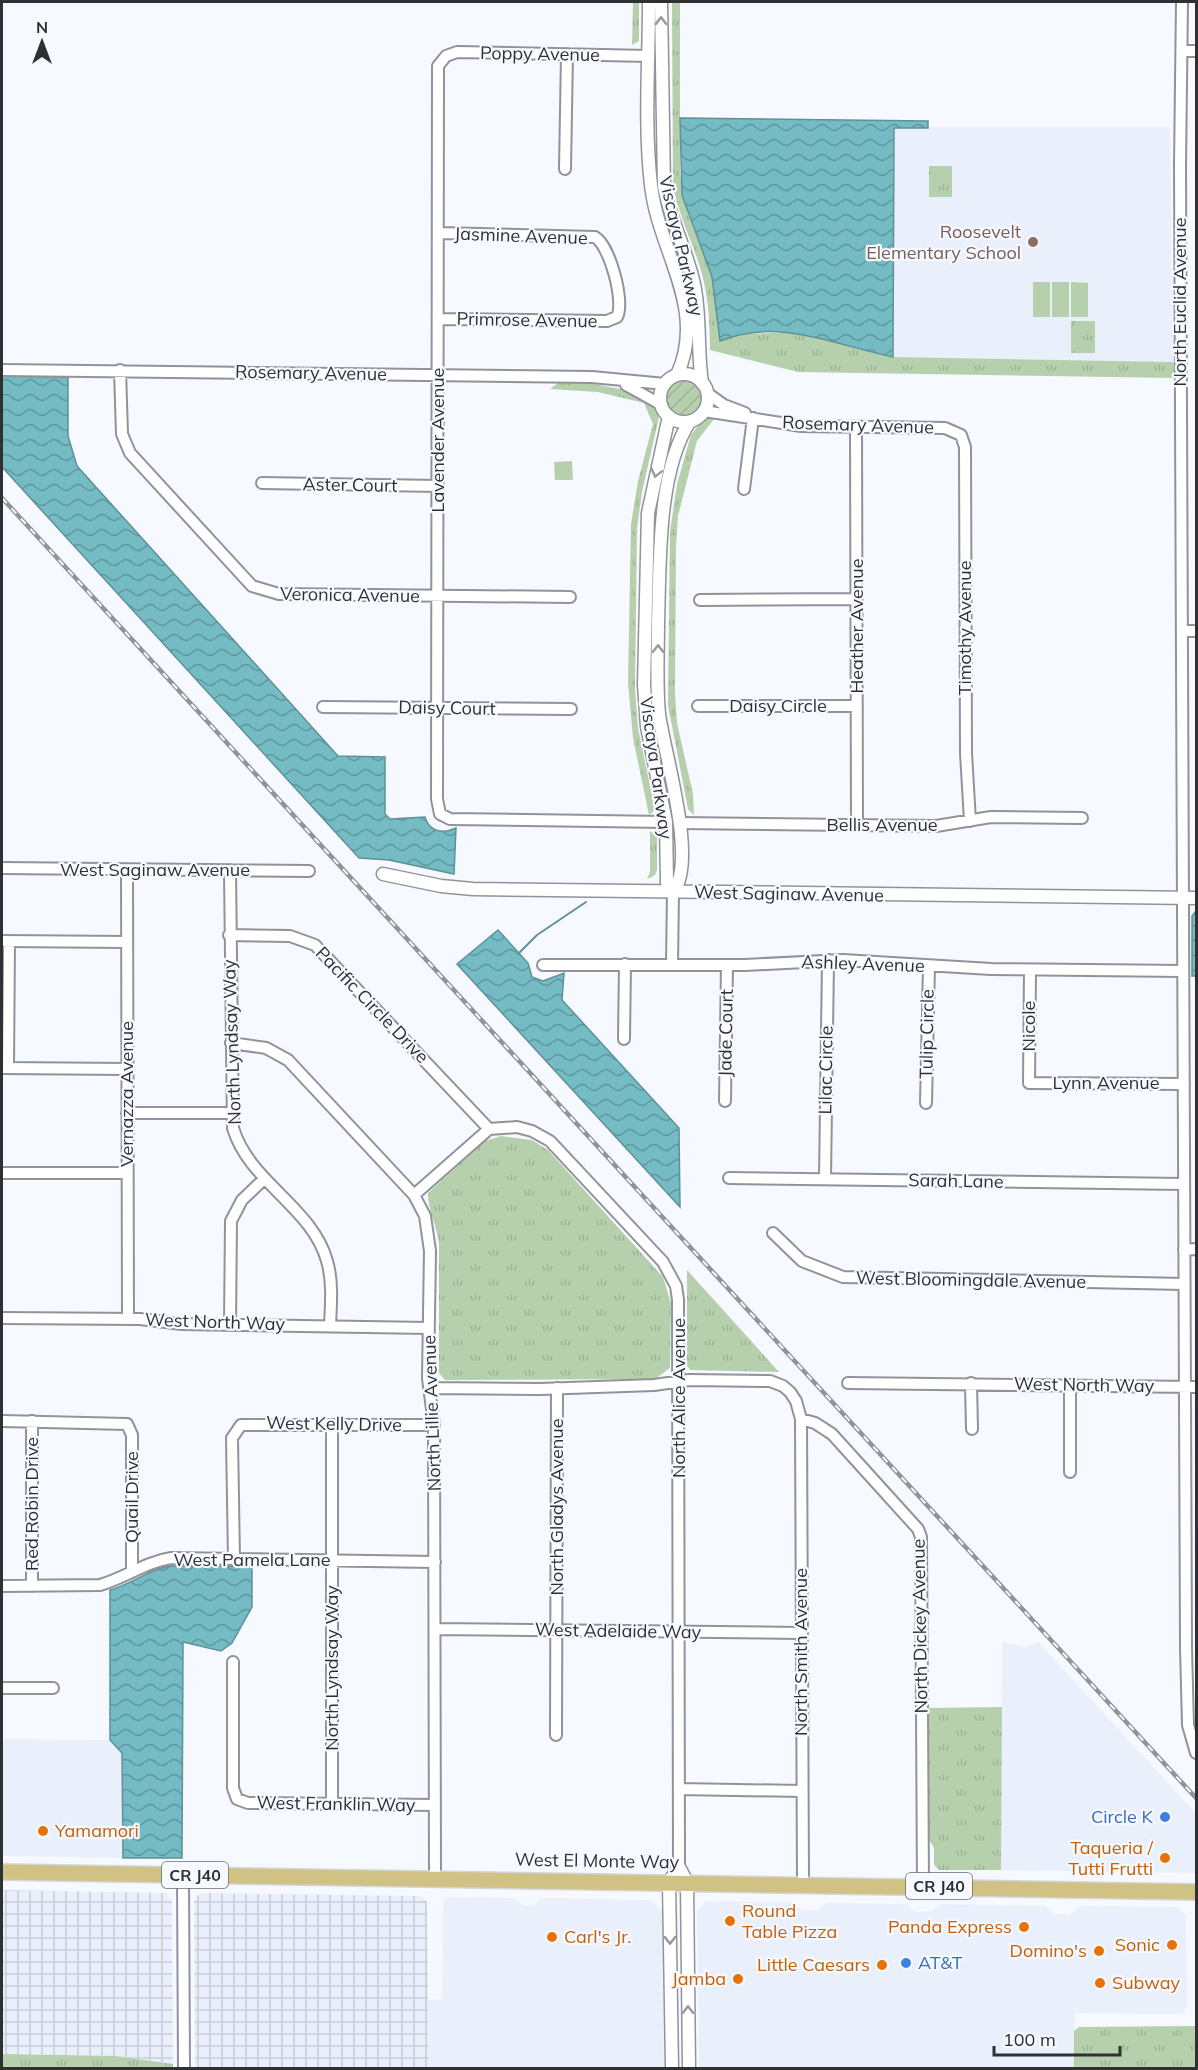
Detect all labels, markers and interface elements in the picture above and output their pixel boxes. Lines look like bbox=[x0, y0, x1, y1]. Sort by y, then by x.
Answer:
north arrow bbox=[12, 12, 72, 72]
text: N bbox=[36, 17, 48, 37]
one-way arrow bbox=[655, 17, 667, 26]
street label: Poppy Avenue bbox=[480, 41, 600, 66]
street label: Viscaya Parkway bbox=[654, 173, 709, 319]
street label: North Euclid Avenue bbox=[1168, 218, 1191, 386]
place label: Roosevelt Elementary School bbox=[866, 220, 1021, 264]
street label: Jasmine Avenue bbox=[454, 222, 588, 249]
marker: Roosevelt Elementary School bbox=[1026, 235, 1040, 249]
street label: Primrose Avenue bbox=[456, 307, 598, 332]
street label: Rosemary Avenue bbox=[235, 360, 387, 385]
street label: Lavender Avenue bbox=[426, 368, 449, 512]
street label: Rosemary Avenue bbox=[782, 410, 934, 439]
one-way arrow bbox=[651, 467, 663, 478]
street label: Aster Court bbox=[302, 472, 398, 497]
street label: Heather Avenue bbox=[845, 559, 868, 693]
street label: Timothy Avenue bbox=[953, 561, 976, 695]
street label: Veronica Avenue bbox=[280, 582, 420, 607]
one-way arrow bbox=[652, 645, 664, 654]
street label: Daisy Circle bbox=[729, 694, 827, 717]
street label: Daisy Court bbox=[398, 695, 496, 720]
street label: Viscaya Parkway bbox=[635, 695, 678, 841]
street label: Bellis Avenue bbox=[826, 813, 938, 836]
street label: West Saginaw Avenue bbox=[60, 858, 250, 881]
street label: West Saginaw Avenue bbox=[694, 880, 884, 907]
street label: Pacific Circle Drive bbox=[311, 941, 434, 1068]
street label: Ashley Avenue bbox=[801, 950, 925, 977]
street label: North Lyndsay Way bbox=[217, 959, 246, 1125]
street label: Jade Court bbox=[713, 989, 738, 1077]
street label: Tulip Circle bbox=[914, 989, 939, 1079]
street label: Nicole bbox=[1017, 1001, 1040, 1051]
street label: Vernazza Avenue bbox=[115, 1021, 138, 1167]
street label: Lilac Circle bbox=[813, 1025, 838, 1115]
street label: Lynn Avenue bbox=[1052, 1071, 1160, 1094]
street label: Sarah Lane bbox=[908, 1168, 1004, 1193]
street label: West Bloomingdale Avenue bbox=[856, 1266, 1086, 1293]
street label: West North Way bbox=[145, 1308, 286, 1335]
street label: North Alice Avenue bbox=[667, 1318, 690, 1478]
street label: North Lillie Avenue bbox=[417, 1334, 446, 1492]
street label: West North Way bbox=[1014, 1372, 1155, 1397]
street label: West Kelly Drive bbox=[266, 1411, 402, 1436]
street label: North Gladys Avenue bbox=[545, 1418, 568, 1596]
street label: Red Robin Drive bbox=[20, 1437, 43, 1571]
street label: Quail Drive bbox=[120, 1451, 143, 1543]
street label: North Dickey Avenue bbox=[906, 1539, 933, 1713]
street label: West Pamela Lane bbox=[174, 1548, 331, 1571]
street label: North Smith Avenue bbox=[789, 1568, 812, 1736]
street label: North Lyndsay Way bbox=[320, 1585, 343, 1751]
street label: West Adelaide Way bbox=[535, 1618, 702, 1643]
street label: West Franklin Way bbox=[256, 1791, 416, 1816]
place label: Circle K bbox=[1091, 1805, 1154, 1828]
marker: Circle K bbox=[1158, 1810, 1172, 1824]
place label: Yamamori bbox=[54, 1819, 139, 1842]
marker: Yamamori bbox=[36, 1824, 50, 1838]
place label: Taqueria / Tutti Frutti bbox=[1068, 1836, 1154, 1880]
street label: West El Monte Way bbox=[515, 1848, 680, 1873]
marker: Taqueria / Tutti Frutti bbox=[1158, 1851, 1172, 1865]
road number: CR J40 bbox=[162, 1862, 228, 1888]
road number: CR J40 bbox=[906, 1873, 972, 1899]
place label: Round Table Pizza bbox=[742, 1899, 837, 1943]
marker: Round Table Pizza bbox=[723, 1914, 737, 1928]
place label: Panda Express bbox=[888, 1915, 1012, 1938]
marker: Panda Express bbox=[1017, 1920, 1031, 1934]
place label: Carl's Jr. bbox=[564, 1925, 631, 1948]
marker: Carl's Jr. bbox=[545, 1930, 559, 1944]
place label: Sonic bbox=[1115, 1933, 1160, 1956]
one-way arrow bbox=[664, 1936, 676, 1945]
marker: Sonic bbox=[1165, 1938, 1179, 1952]
place label: Domino's bbox=[1009, 1939, 1087, 1962]
marker: Domino's bbox=[1092, 1944, 1106, 1958]
place label: AT&T bbox=[918, 1951, 963, 1974]
place label: Little Caesars bbox=[757, 1953, 870, 1976]
marker: AT&T bbox=[899, 1956, 913, 1970]
marker: Little Caesars bbox=[875, 1958, 889, 1972]
place label: Jamba bbox=[672, 1967, 726, 1990]
place label: Subway bbox=[1112, 1971, 1180, 1994]
marker: Jamba bbox=[731, 1972, 745, 1986]
marker: Subway bbox=[1093, 1976, 1107, 1990]
one-way arrow bbox=[682, 2006, 694, 2015]
scale bar bbox=[994, 2019, 1120, 2057]
text: 100 m bbox=[1003, 2028, 1056, 2051]

